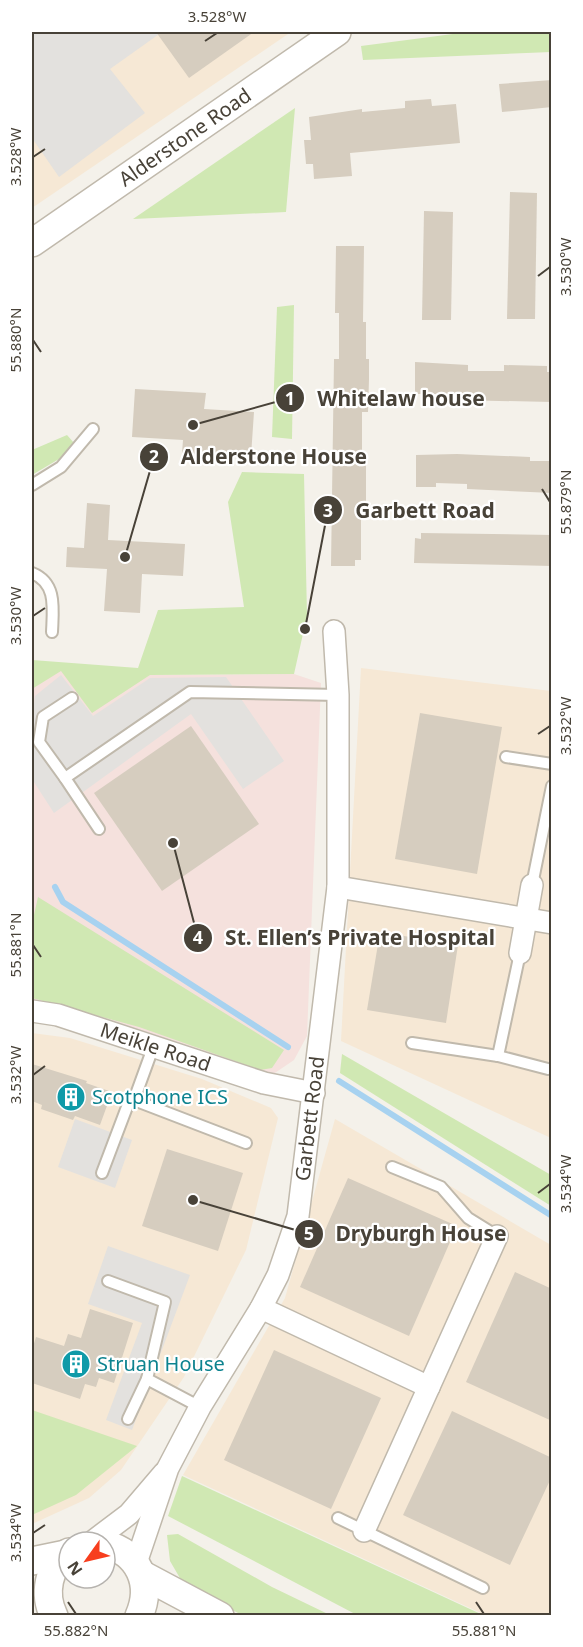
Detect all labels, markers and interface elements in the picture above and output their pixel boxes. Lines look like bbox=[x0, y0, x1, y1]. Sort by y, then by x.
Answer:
text: 3.528°W bbox=[188, 6, 246, 26]
street label: Alderstone Road bbox=[113, 81, 256, 192]
text: 3.528°W bbox=[5, 128, 25, 186]
text: 3.530°W bbox=[555, 238, 575, 296]
text: 55.880°N bbox=[5, 308, 25, 372]
callout: Whitelaw house bbox=[275, 379, 497, 418]
text: Whitelaw house bbox=[317, 384, 485, 412]
text: 1 bbox=[285, 386, 295, 410]
callout: Alderstone House bbox=[139, 437, 379, 476]
text: Alderstone House bbox=[181, 442, 367, 470]
text: 2 bbox=[149, 444, 159, 468]
text: 55.879°N bbox=[555, 470, 575, 534]
callout: Garbett Road bbox=[313, 491, 507, 530]
text: Garbett Road bbox=[355, 496, 495, 524]
text: 3 bbox=[323, 498, 333, 522]
text: 3.530°W bbox=[5, 587, 25, 645]
text: 3.532°W bbox=[555, 697, 575, 755]
text: 55.881°N bbox=[5, 913, 25, 977]
callout: St. Ellen’s Private Hospital bbox=[183, 919, 507, 958]
text: St. Ellen’s Private Hospital bbox=[225, 923, 495, 951]
text: 4 bbox=[193, 925, 203, 949]
street label: Meikle Road bbox=[97, 1016, 215, 1078]
text: 3.532°W bbox=[5, 1046, 25, 1104]
street label: Garbett Road bbox=[288, 1055, 330, 1182]
building icon: Scotphone ICS bbox=[55, 1081, 87, 1113]
place label: Scotphone ICS bbox=[92, 1083, 228, 1110]
text: 3.534°W bbox=[555, 1155, 575, 1213]
callout: Dryburgh House bbox=[294, 1215, 519, 1254]
text: Dryburgh House bbox=[335, 1219, 507, 1247]
text: 5 bbox=[304, 1221, 314, 1245]
building icon: Struan House bbox=[60, 1348, 92, 1380]
place label: Struan House bbox=[97, 1350, 225, 1377]
text: 3.534°W bbox=[5, 1504, 25, 1562]
north arrow bbox=[57, 1530, 117, 1590]
text: N bbox=[62, 1557, 87, 1580]
text: 55.882°N bbox=[44, 1620, 108, 1640]
text: 55.881°N bbox=[452, 1620, 516, 1640]

